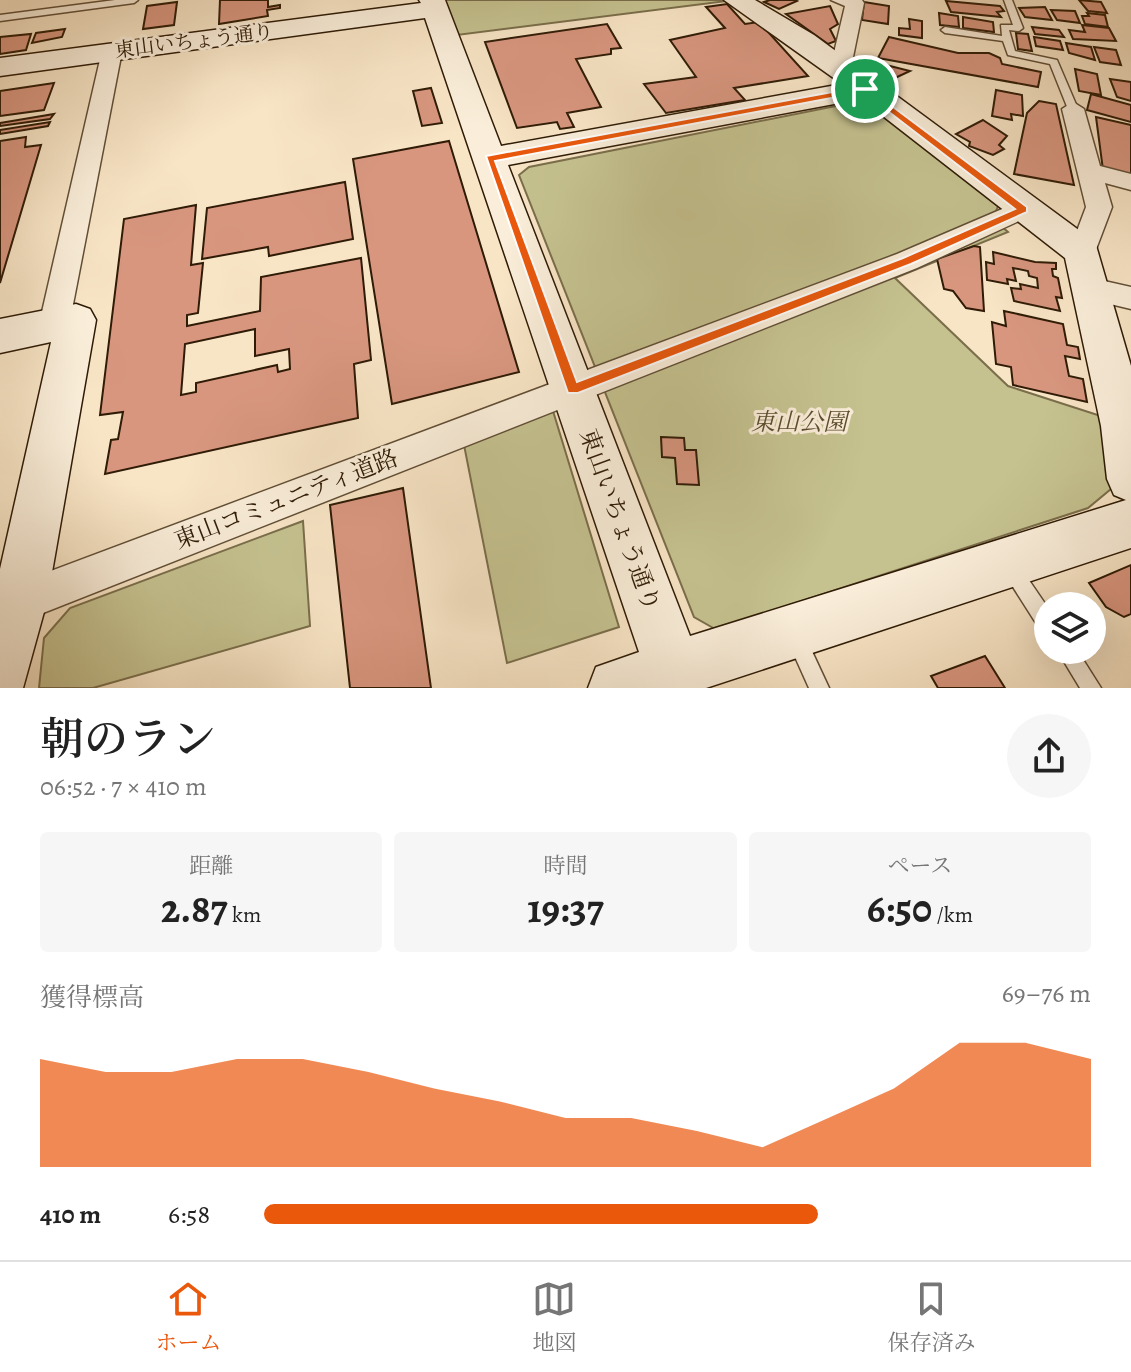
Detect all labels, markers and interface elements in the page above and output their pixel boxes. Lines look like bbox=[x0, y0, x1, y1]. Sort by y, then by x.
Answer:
street label: 東山いちょう通り bbox=[113, 18, 275, 64]
pin bbox=[831, 55, 899, 123]
icon: arrive bbox=[843, 67, 887, 111]
park label: 東山公園 bbox=[751, 406, 851, 438]
street label: 東山いちょう通り bbox=[572, 424, 668, 616]
street label: 東山コミュニティ道路 bbox=[169, 441, 403, 557]
map controls bbox=[1034, 592, 1106, 664]
button: layers bbox=[1034, 592, 1106, 664]
text: 朝のラン bbox=[40, 709, 216, 769]
button: share bbox=[1007, 714, 1091, 798]
text: 06:52 · 7 × 410 m bbox=[40, 769, 207, 804]
text: 距離 bbox=[189, 851, 233, 881]
text: 時間 bbox=[543, 851, 588, 881]
text: ペース bbox=[887, 851, 952, 881]
text: 2.87 bbox=[161, 881, 228, 936]
text: 19:37 bbox=[527, 881, 604, 936]
text: 6:50 bbox=[867, 881, 932, 936]
text: km bbox=[228, 900, 261, 930]
text: /km bbox=[932, 900, 973, 930]
text: 69–76 m bbox=[1002, 976, 1091, 1011]
text: 獲得標高 bbox=[40, 980, 144, 1015]
text: 410 m bbox=[40, 1197, 101, 1232]
text: 6:58 bbox=[168, 1197, 210, 1232]
tab: ホーム bbox=[155, 1277, 222, 1358]
tab: 地図 bbox=[532, 1277, 577, 1358]
tab: 保存済み bbox=[887, 1277, 976, 1358]

